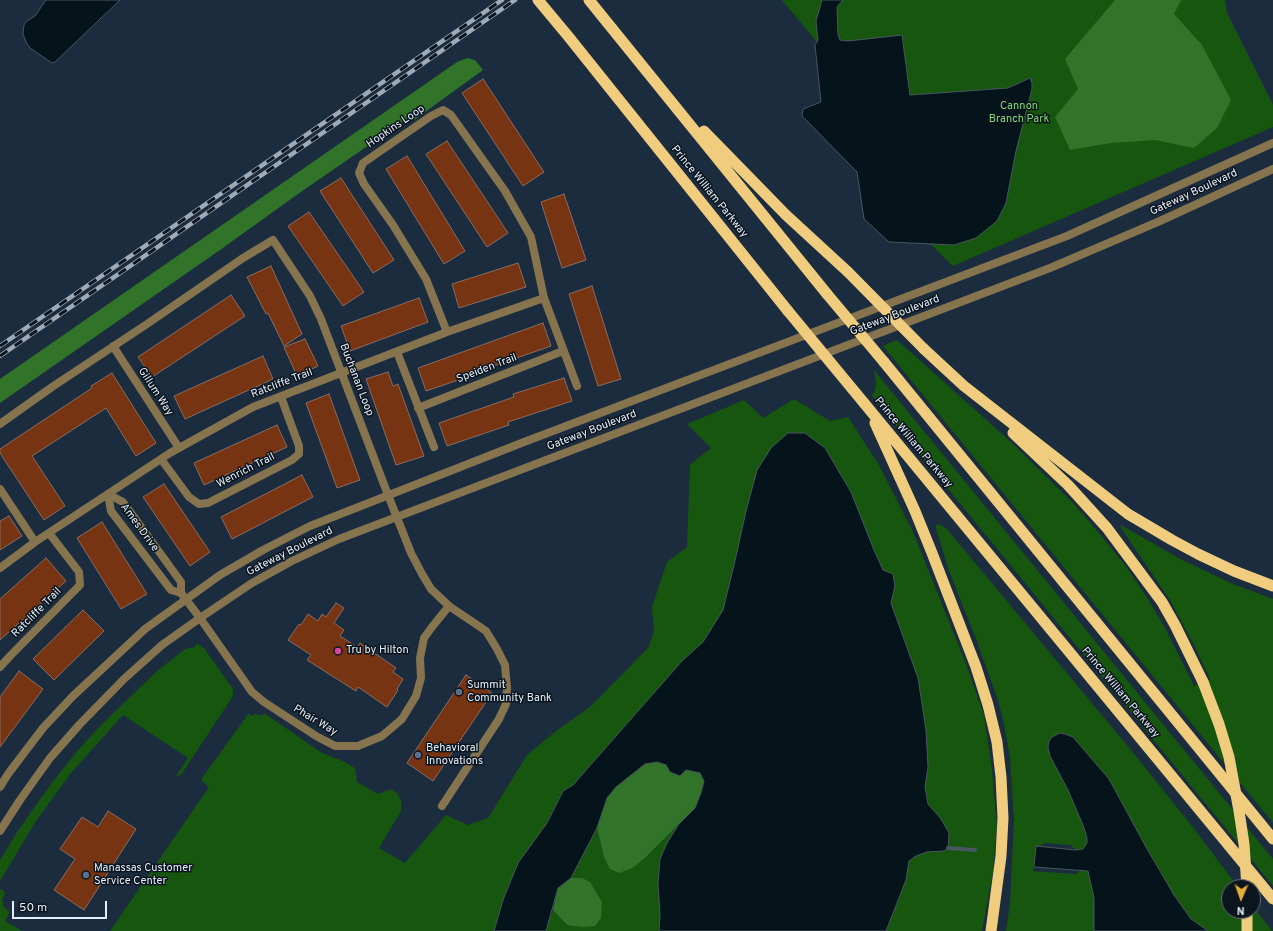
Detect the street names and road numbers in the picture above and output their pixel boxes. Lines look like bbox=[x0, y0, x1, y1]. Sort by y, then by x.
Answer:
street label: Hopkins Loop bbox=[364, 103, 428, 151]
street label: Prince William Parkway bbox=[668, 143, 750, 241]
street label: Gateway Boulevard bbox=[1148, 167, 1240, 219]
street label: Gateway Boulevard bbox=[848, 293, 942, 339]
street label: Buchanan Loop bbox=[336, 342, 376, 418]
street label: Speiden Trail bbox=[455, 351, 519, 387]
street label: Gillum Way bbox=[135, 365, 175, 419]
street label: Ratcliffe Trail bbox=[249, 366, 315, 402]
street label: Prince William Parkway bbox=[871, 395, 955, 491]
street label: Gateway Boulevard bbox=[545, 408, 639, 454]
street label: Wenrich Trail bbox=[215, 451, 277, 491]
street label: Ames Drive bbox=[117, 501, 161, 555]
street label: Gateway Boulevard bbox=[245, 525, 335, 579]
street label: Ratcliffe Trail bbox=[9, 585, 65, 641]
street label: Prince William Parkway bbox=[1078, 645, 1162, 741]
street label: Phair Way bbox=[291, 703, 339, 739]

